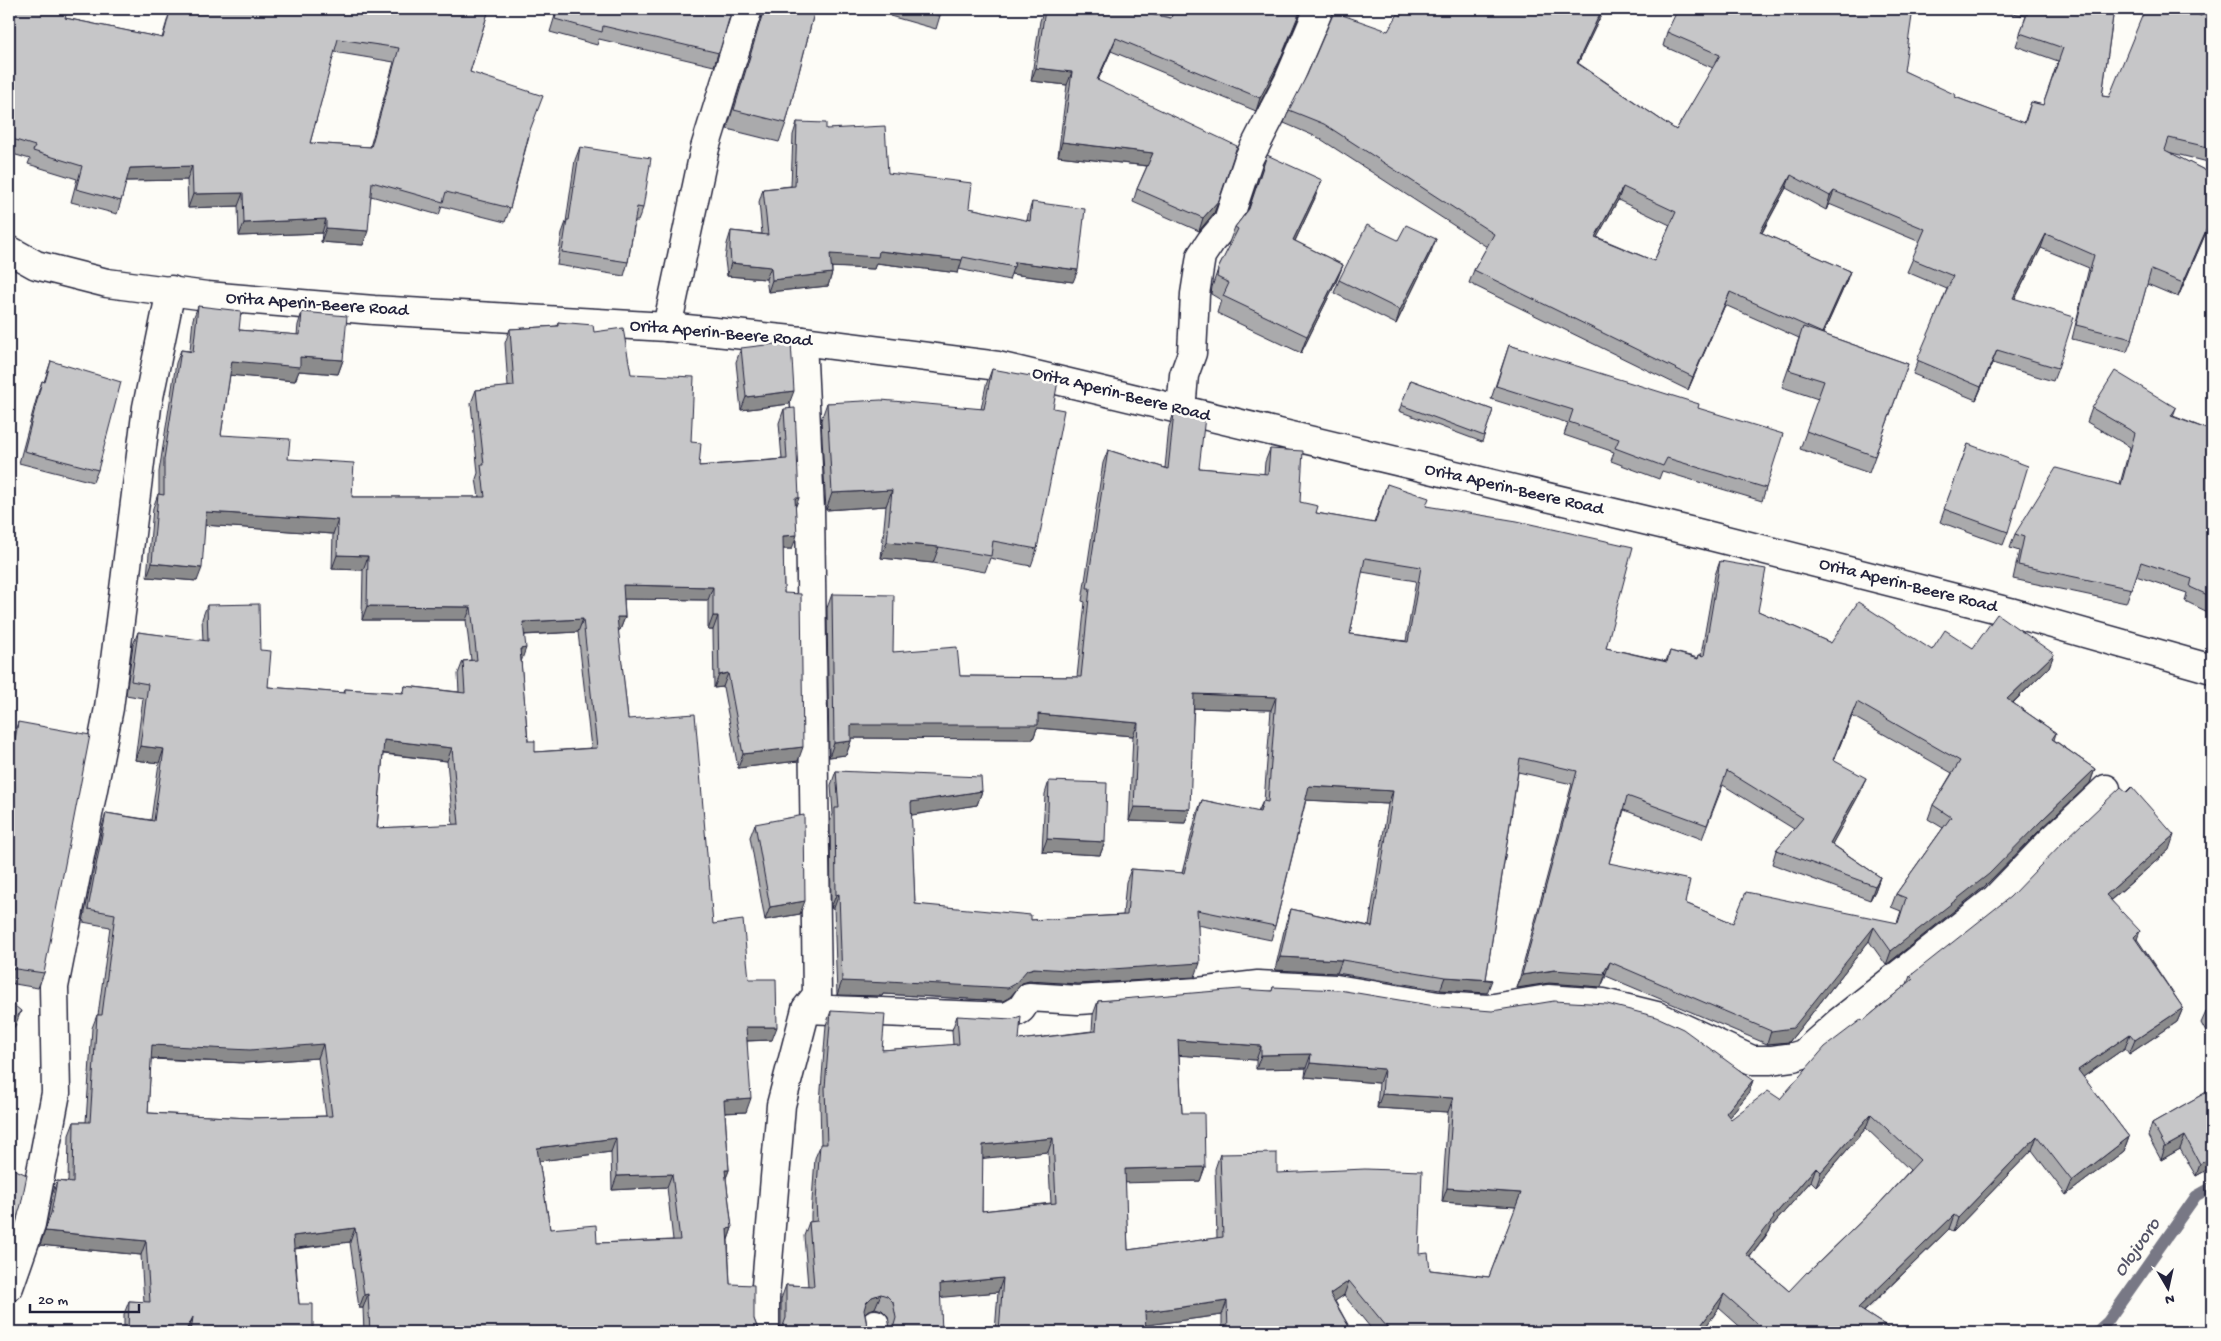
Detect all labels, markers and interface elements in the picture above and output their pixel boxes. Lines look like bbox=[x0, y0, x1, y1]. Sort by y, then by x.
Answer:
street label: Orita Aperin-Beere Road bbox=[225, 288, 410, 322]
street label: Orita Aperin-Beere Road bbox=[629, 316, 815, 353]
street label: Orita Aperin-Beere Road bbox=[1030, 363, 1214, 428]
street label: Orita Aperin-Beere Road bbox=[1422, 459, 1607, 521]
street label: Orita Aperin-Beere Road bbox=[1817, 554, 2001, 619]
water label: Olojuoro bbox=[2110, 1213, 2167, 1282]
north arrow bbox=[2144, 1264, 2194, 1314]
scale bar bbox=[30, 1281, 139, 1313]
text: N bbox=[2164, 1289, 2175, 1307]
text: 20 m bbox=[38, 1292, 68, 1310]

